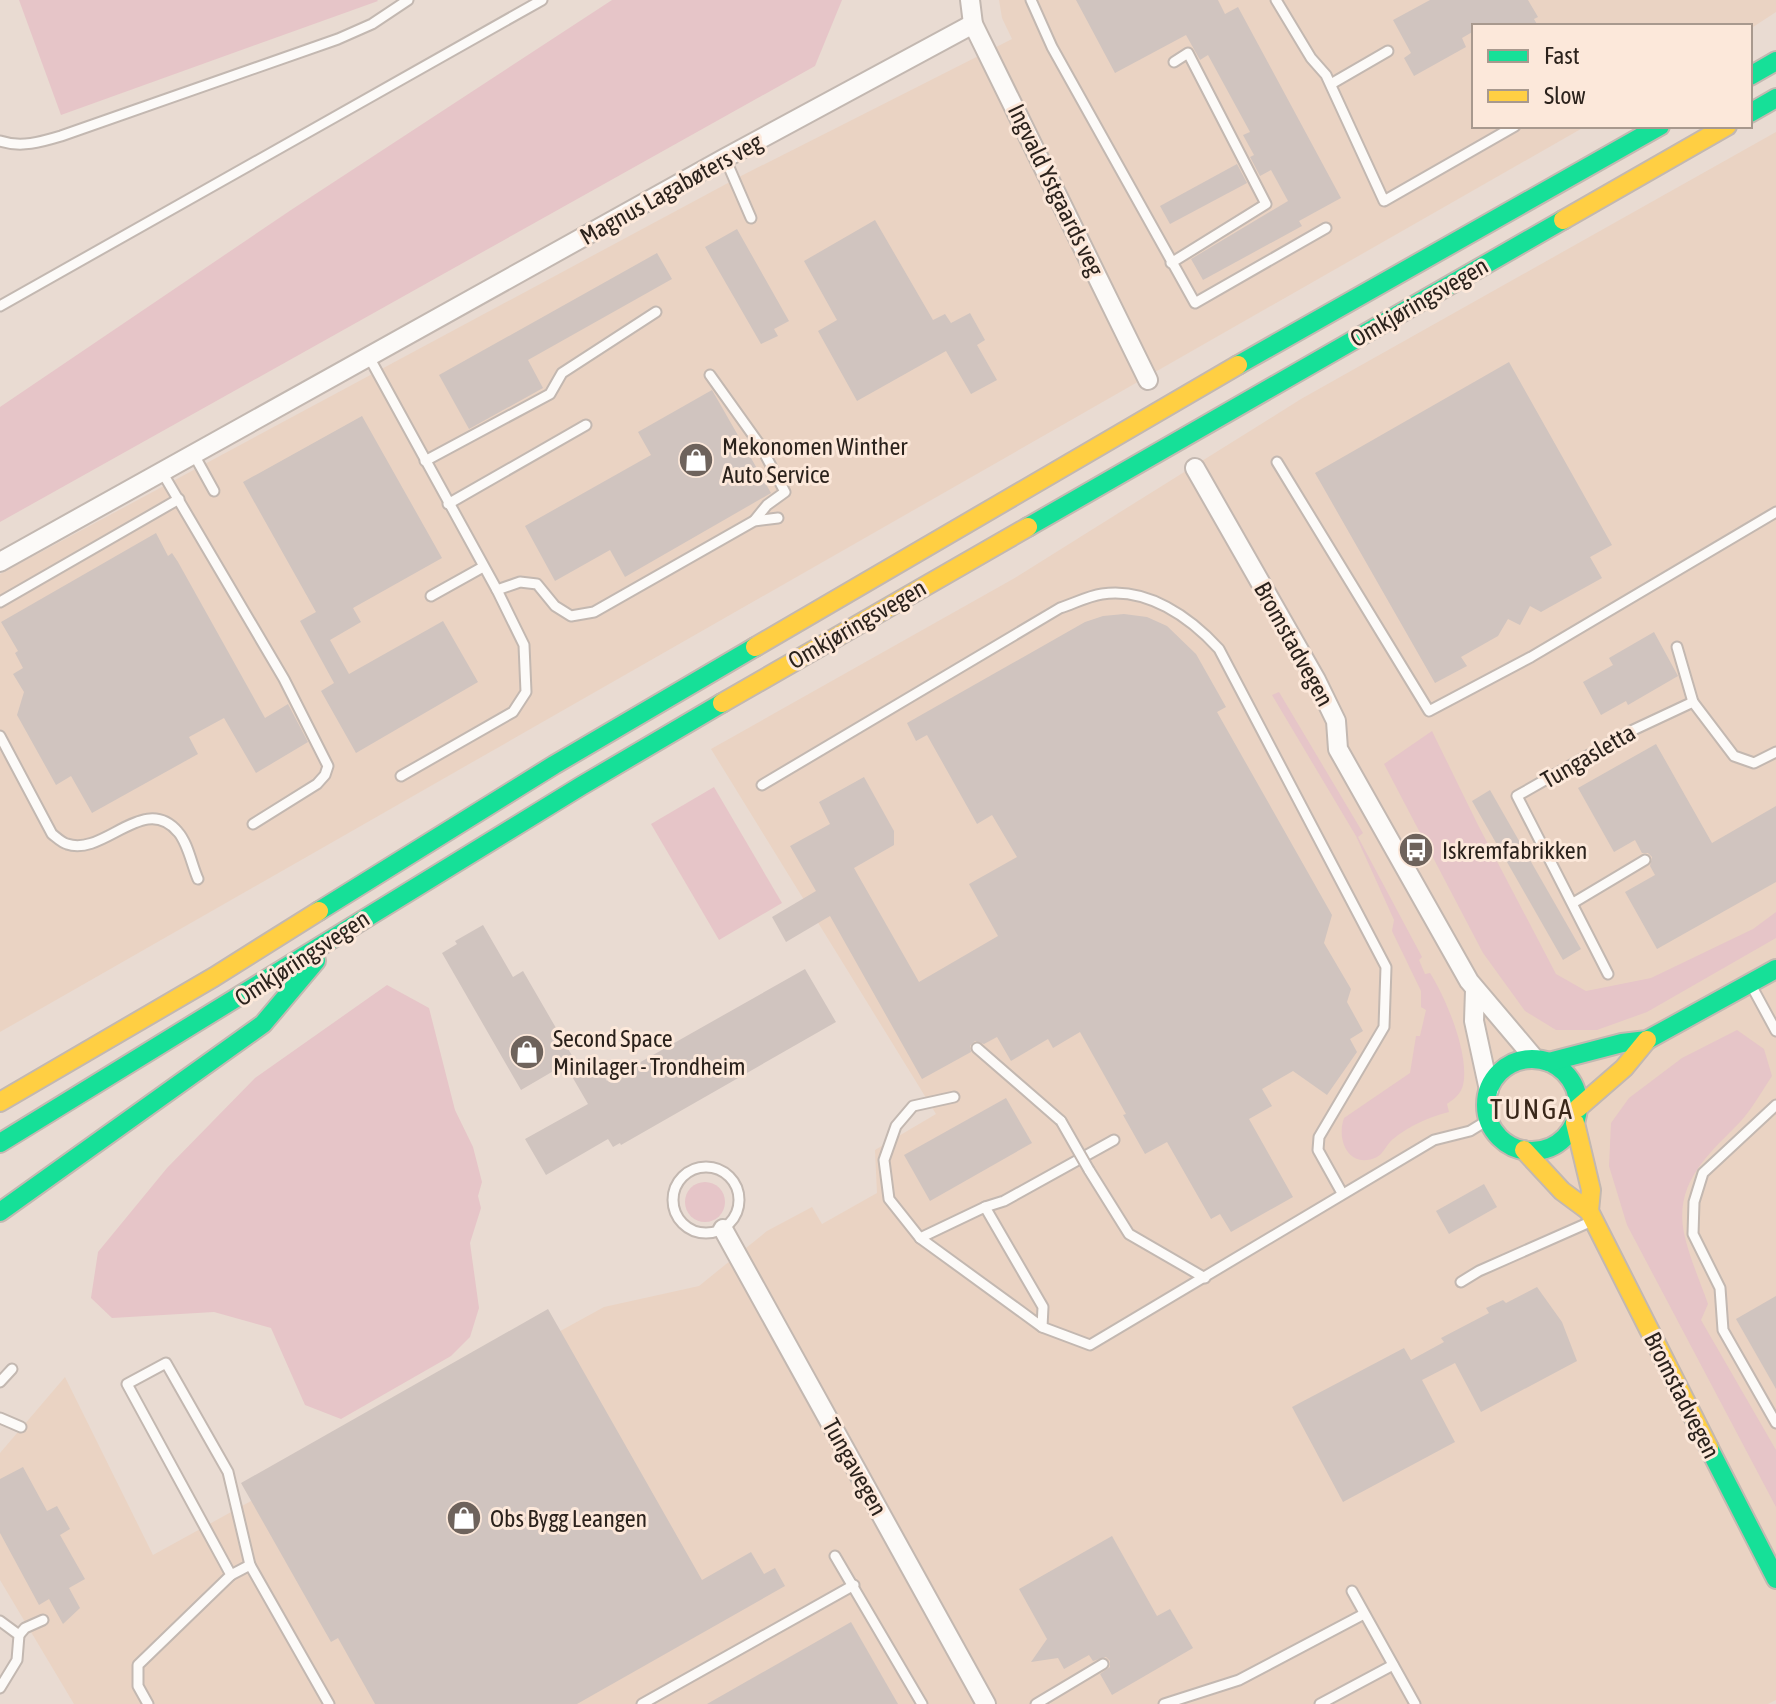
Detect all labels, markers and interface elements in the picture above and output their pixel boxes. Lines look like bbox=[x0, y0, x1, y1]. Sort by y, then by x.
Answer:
legend bbox=[1472, 24, 1752, 128]
text: Fast bbox=[1544, 42, 1580, 69]
text: Slow bbox=[1544, 82, 1586, 109]
street label: Ingvald Ystgaards veg bbox=[1003, 100, 1110, 281]
street label: Magnus Lagabøters veg bbox=[575, 127, 767, 250]
street label: Omkjøringsvegen bbox=[1345, 252, 1493, 352]
place label: Mekonomen Winther Auto Service bbox=[722, 433, 908, 488]
shop icon: Mekonomen Winther Auto Service bbox=[677, 441, 715, 479]
street label: Omkjøringsvegen bbox=[783, 574, 931, 674]
street label: Bromstadvegen bbox=[1249, 577, 1339, 711]
street label: Tungasletta bbox=[1536, 718, 1640, 794]
bus stop icon: Iskremfabrikken bbox=[1397, 831, 1435, 869]
place label: Iskremfabrikken bbox=[1442, 837, 1587, 864]
street label: Omkjøringsvegen bbox=[230, 905, 374, 1011]
place label: Second Space Minilager - Trondheim bbox=[553, 1025, 745, 1080]
shop icon: Second Space Minilager - Trondheim bbox=[508, 1033, 546, 1071]
district label: TUNGA bbox=[1490, 1093, 1574, 1125]
street label: Bromstadvegen bbox=[1639, 1327, 1725, 1463]
street label: Tungavegen bbox=[817, 1414, 893, 1520]
shop icon: Obs Bygg Leangen bbox=[445, 1499, 483, 1537]
place label: Obs Bygg Leangen bbox=[490, 1505, 647, 1532]

